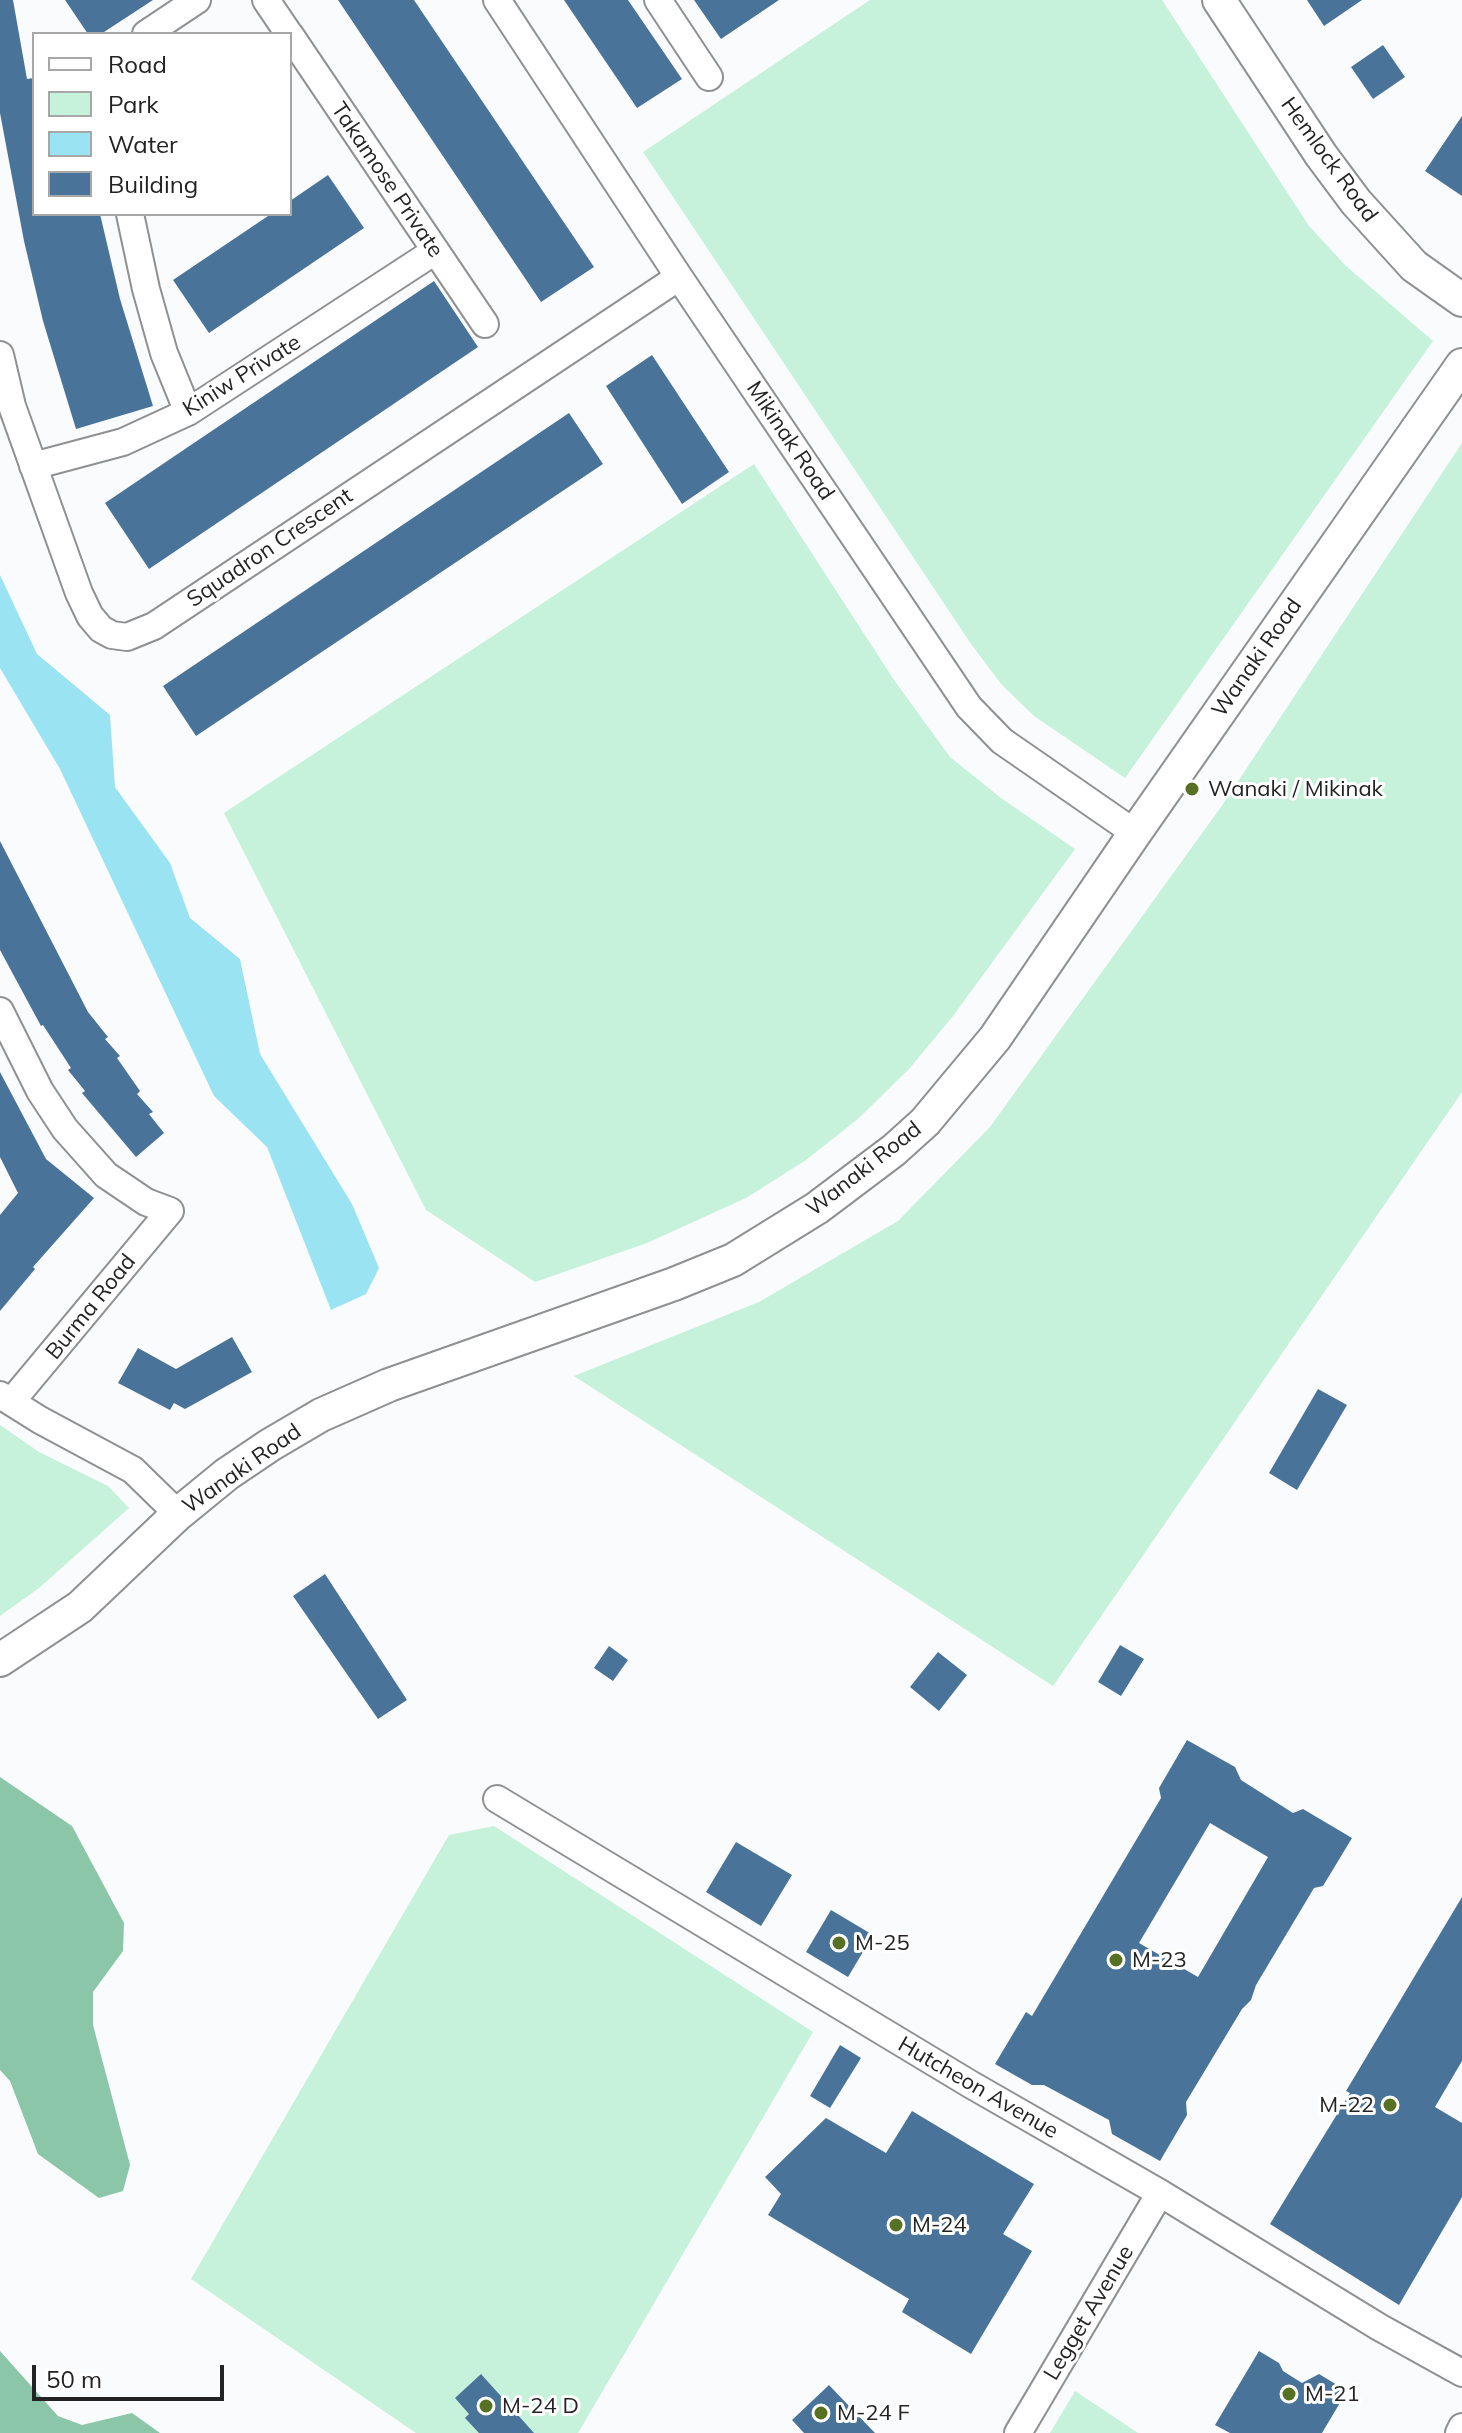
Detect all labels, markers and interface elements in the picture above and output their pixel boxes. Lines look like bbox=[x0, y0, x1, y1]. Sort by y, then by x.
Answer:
legend bbox=[32, 32, 292, 216]
text: Road bbox=[108, 49, 167, 79]
text: Park bbox=[108, 89, 159, 119]
street label: Hemlock Road bbox=[1275, 92, 1383, 228]
street label: Takamose Private bbox=[325, 97, 449, 263]
text: Water bbox=[108, 129, 178, 159]
text: Building bbox=[108, 169, 198, 199]
street label: Kiniw Private bbox=[178, 329, 306, 423]
street label: Mikinak Road bbox=[741, 377, 839, 505]
street label: Squadron Crescent bbox=[182, 483, 358, 613]
street label: Wanaki Road bbox=[1206, 594, 1308, 722]
place label: Wanaki / Mikinak bbox=[1208, 776, 1383, 802]
marker: Wanaki / Mikinak bbox=[1183, 780, 1201, 798]
street label: Wanaki Road bbox=[801, 1116, 927, 1222]
street label: Burma Road bbox=[41, 1249, 141, 1365]
street label: Wanaki Road bbox=[178, 1418, 306, 1520]
place label: M-25 bbox=[855, 1930, 910, 1956]
marker: M-25 bbox=[830, 1934, 848, 1952]
place label: M-23 bbox=[1132, 1947, 1187, 1973]
marker: M-23 bbox=[1107, 1951, 1125, 1969]
street label: Hutcheon Avenue bbox=[893, 2031, 1063, 2145]
place label: M-22 bbox=[1319, 2092, 1374, 2118]
marker: M-22 bbox=[1381, 2096, 1399, 2114]
place label: M-24 bbox=[912, 2212, 967, 2238]
marker: M-24 bbox=[887, 2216, 905, 2234]
street label: Legget Avenue bbox=[1038, 2241, 1140, 2385]
scale bar bbox=[36, 2349, 228, 2399]
text: 50 m bbox=[46, 2364, 102, 2394]
place label: M-21 bbox=[1305, 2381, 1360, 2407]
marker: M-21 bbox=[1280, 2385, 1298, 2403]
place label: M-24 D bbox=[502, 2393, 579, 2419]
marker: M-24 D bbox=[477, 2397, 495, 2415]
place label: M-24 F bbox=[837, 2400, 910, 2426]
marker: M-24 F bbox=[812, 2404, 830, 2422]

